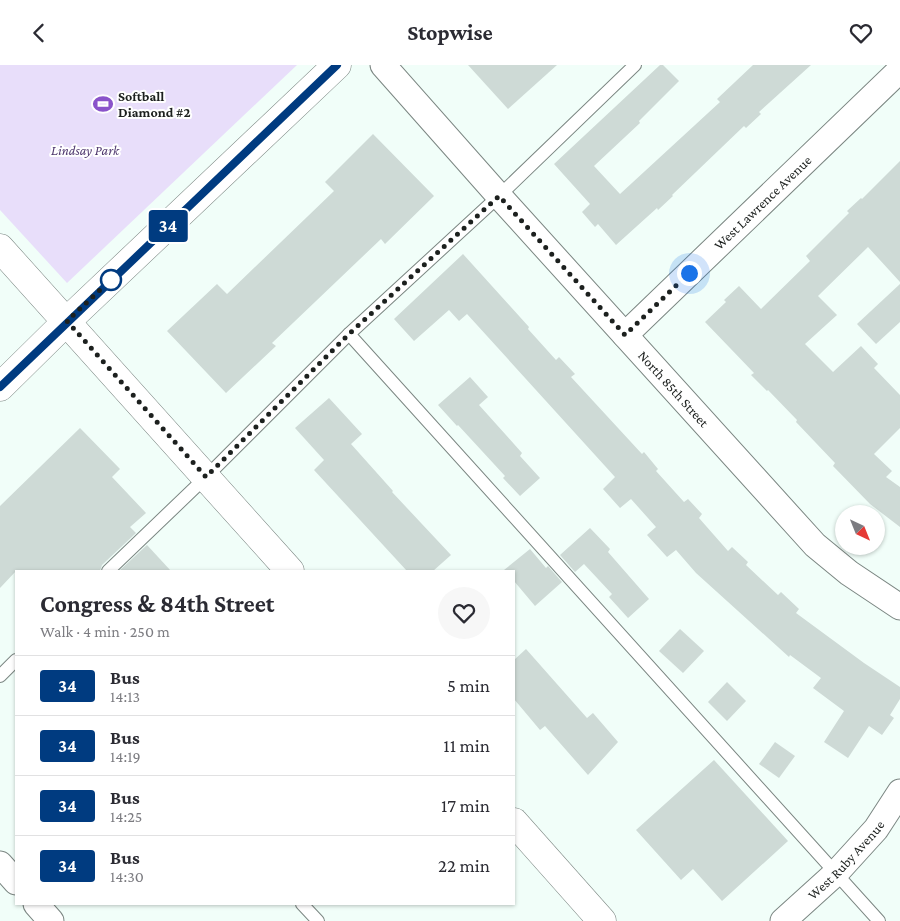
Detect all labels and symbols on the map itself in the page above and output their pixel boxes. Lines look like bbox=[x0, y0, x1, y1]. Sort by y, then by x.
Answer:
place label: Softball Diamond #2 bbox=[118, 88, 191, 120]
sports icon: Softball Diamond #2 bbox=[92, 93, 114, 115]
park label: Lindsay Park bbox=[51, 142, 120, 158]
street label: West Lawrence Avenue bbox=[710, 152, 815, 253]
line badge: 34 bbox=[146, 210, 190, 242]
your location bbox=[677, 261, 702, 286]
unlabelled marker bbox=[100, 269, 122, 291]
street label: North 85th Street bbox=[635, 347, 712, 430]
north arrow bbox=[835, 505, 885, 555]
street label: West Ruby Avenue bbox=[804, 817, 888, 903]

